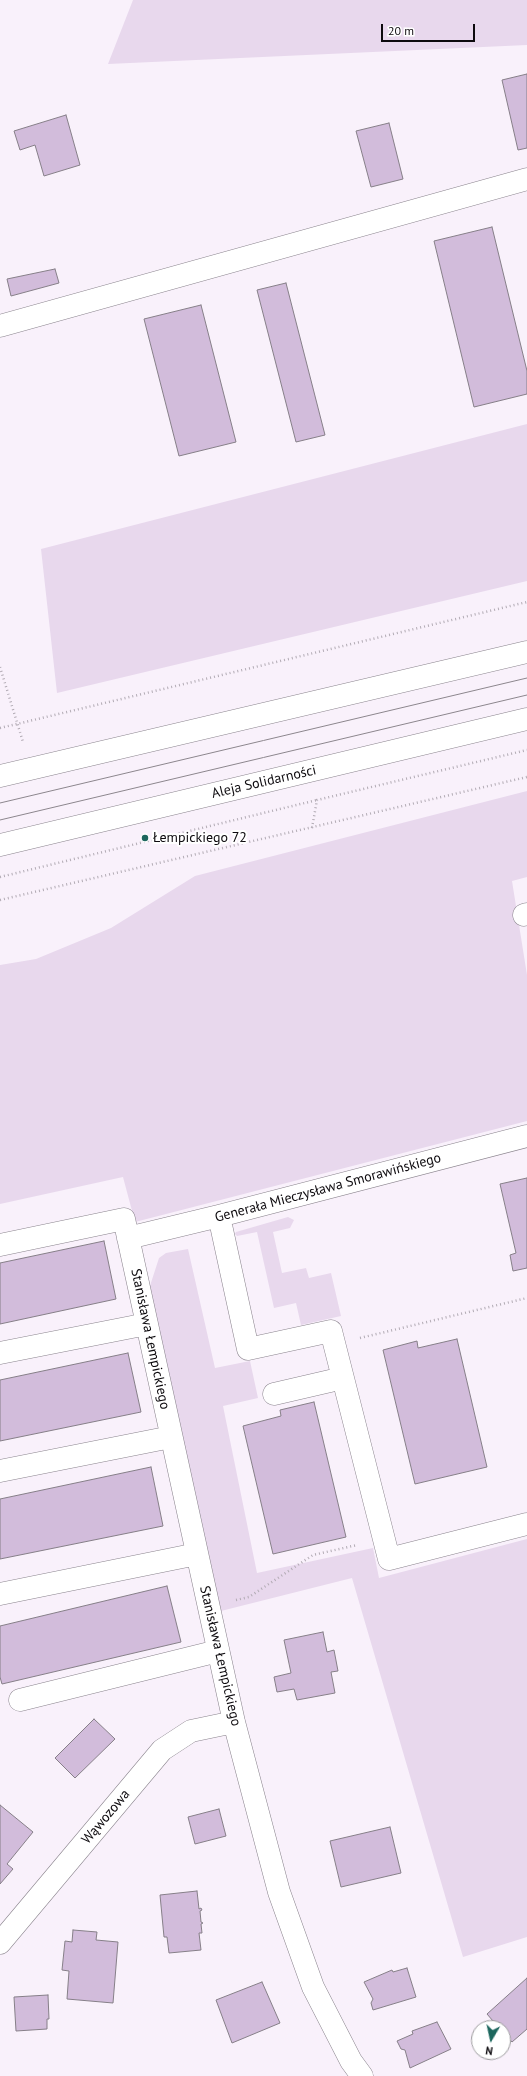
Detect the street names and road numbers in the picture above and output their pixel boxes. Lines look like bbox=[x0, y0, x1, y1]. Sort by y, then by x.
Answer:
street label: Aleja Solidarności bbox=[210, 762, 318, 802]
street label: Generała Mieczysława Smorawińskiego bbox=[213, 1150, 443, 1226]
street label: Stanisława Łempickiego bbox=[127, 1267, 173, 1411]
street label: Stanisława Łempickiego bbox=[196, 1584, 244, 1728]
street label: Wąwozowa bbox=[78, 1786, 134, 1848]

